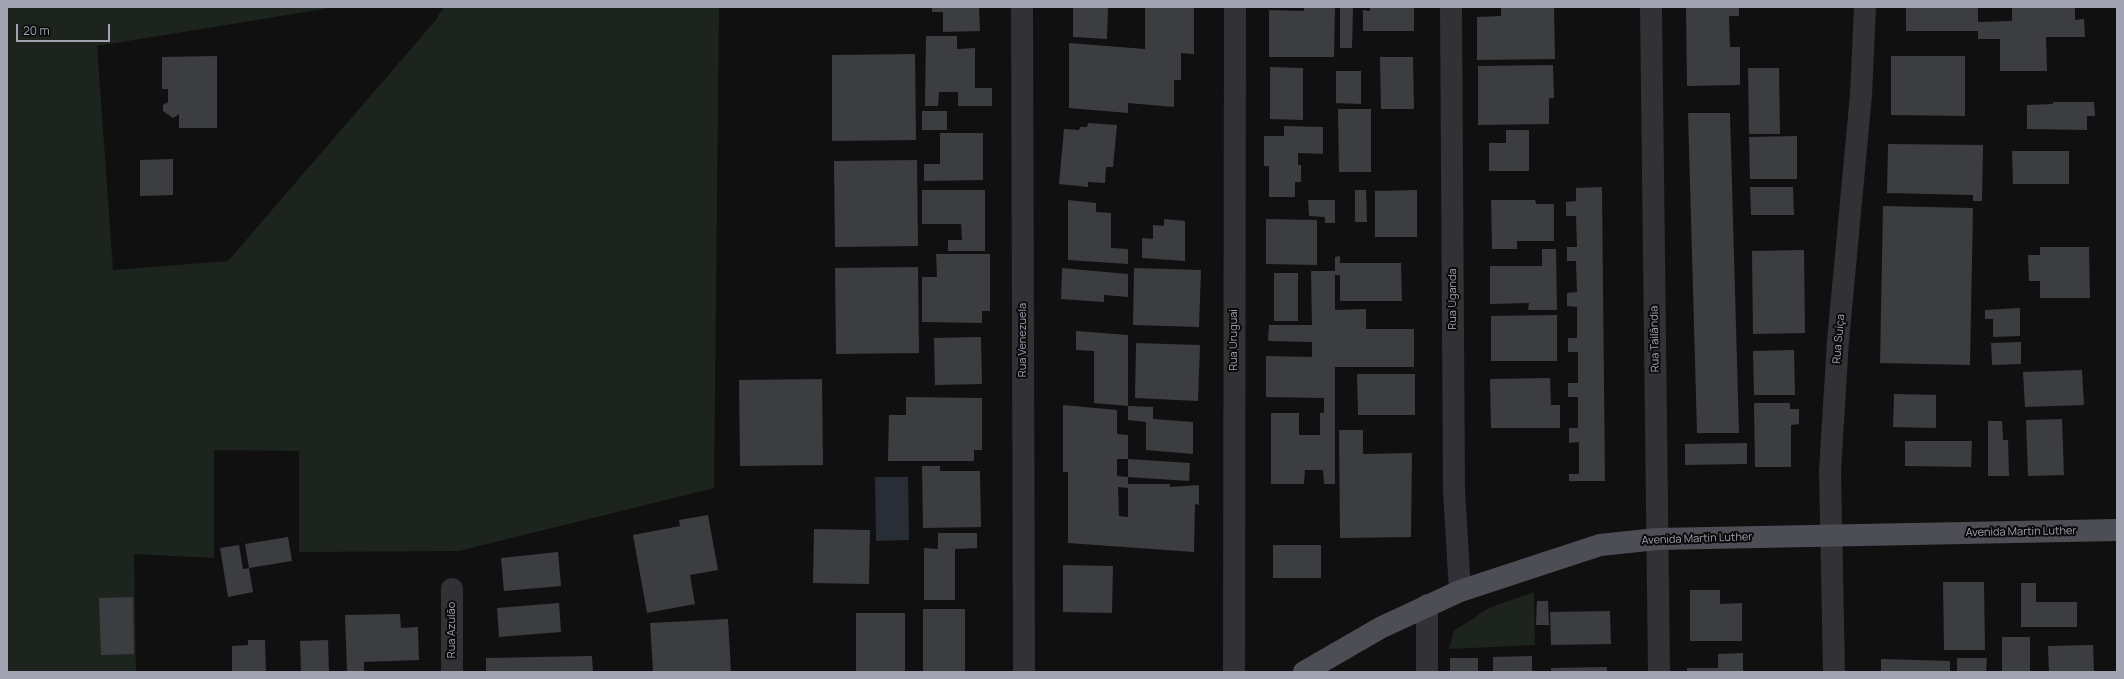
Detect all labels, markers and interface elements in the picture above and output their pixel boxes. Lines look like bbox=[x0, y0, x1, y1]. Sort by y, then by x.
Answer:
scale bar bbox=[18, 16, 112, 42]
text: 20 m bbox=[23, 22, 50, 39]
street label: Rua Uganda bbox=[1446, 268, 1460, 330]
street label: Rua Venezuela bbox=[1016, 303, 1030, 377]
street label: Rua Tailândia bbox=[1648, 306, 1662, 372]
street label: Rua Uruguai bbox=[1227, 309, 1241, 371]
street label: Rua Suíça bbox=[1830, 314, 1848, 364]
street label: Avenida Martin Luther bbox=[1966, 524, 2076, 540]
street label: Avenida Martin Luther bbox=[1642, 530, 1752, 548]
street label: Rua Azulão bbox=[445, 602, 459, 658]

